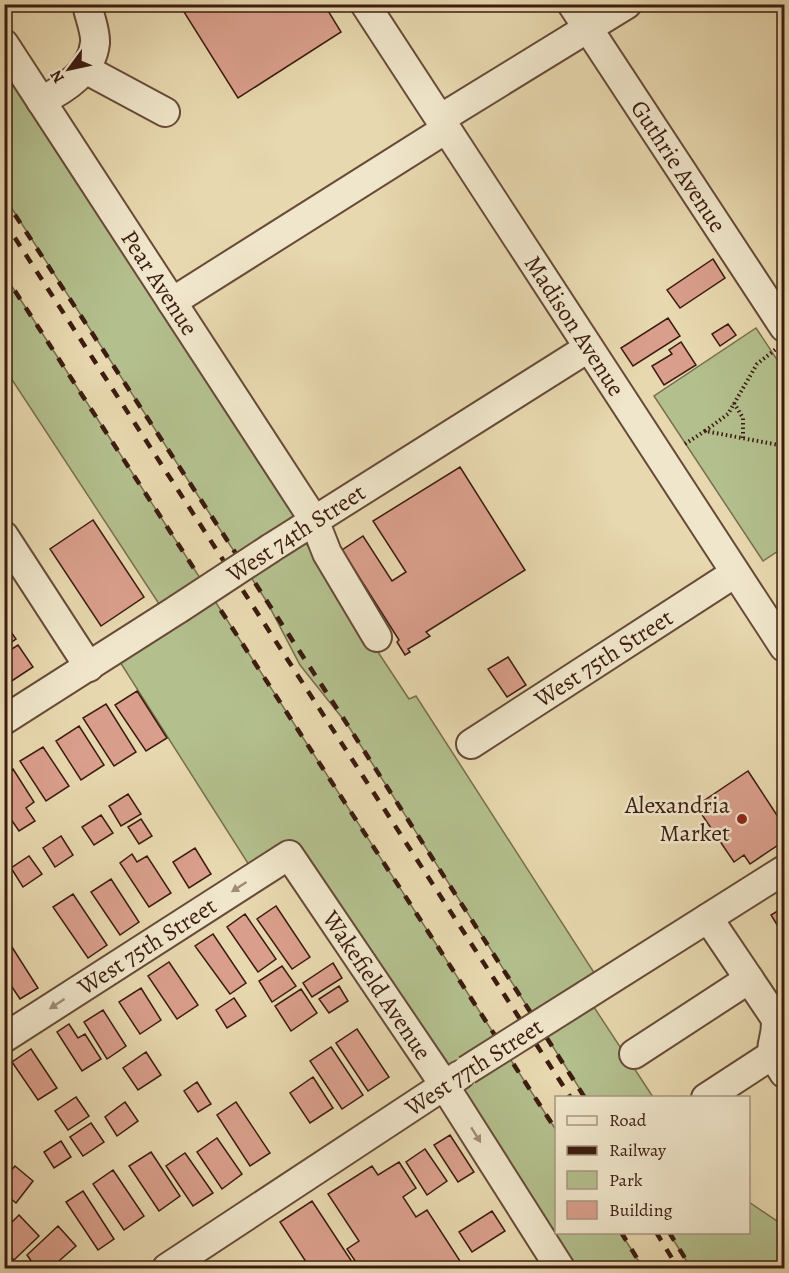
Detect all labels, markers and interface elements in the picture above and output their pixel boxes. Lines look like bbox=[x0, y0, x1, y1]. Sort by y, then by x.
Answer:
north arrow bbox=[39, 39, 99, 99]
text: N bbox=[45, 65, 70, 88]
street label: Guthrie Avenue bbox=[623, 94, 734, 239]
street label: Pear Avenue bbox=[113, 224, 206, 342]
street label: Madison Avenue bbox=[517, 249, 632, 402]
street label: West 74th Street bbox=[220, 476, 371, 590]
street label: West 75th Street bbox=[527, 601, 679, 715]
place label: Alexandria Market bbox=[624, 789, 731, 849]
marker: Alexandria Market bbox=[735, 812, 749, 826]
one-way arrow bbox=[231, 881, 247, 892]
street label: West 75th Street bbox=[71, 890, 223, 1003]
street label: Wakefield Avenue bbox=[315, 904, 439, 1066]
one-way arrow bbox=[49, 998, 66, 1009]
street label: West 77th Street bbox=[398, 1010, 549, 1124]
legend bbox=[555, 1096, 750, 1234]
text: Road bbox=[609, 1108, 647, 1132]
one-way arrow bbox=[471, 1127, 482, 1143]
text: Railway bbox=[609, 1138, 667, 1162]
text: Park bbox=[609, 1168, 643, 1192]
text: Building bbox=[609, 1198, 673, 1222]

